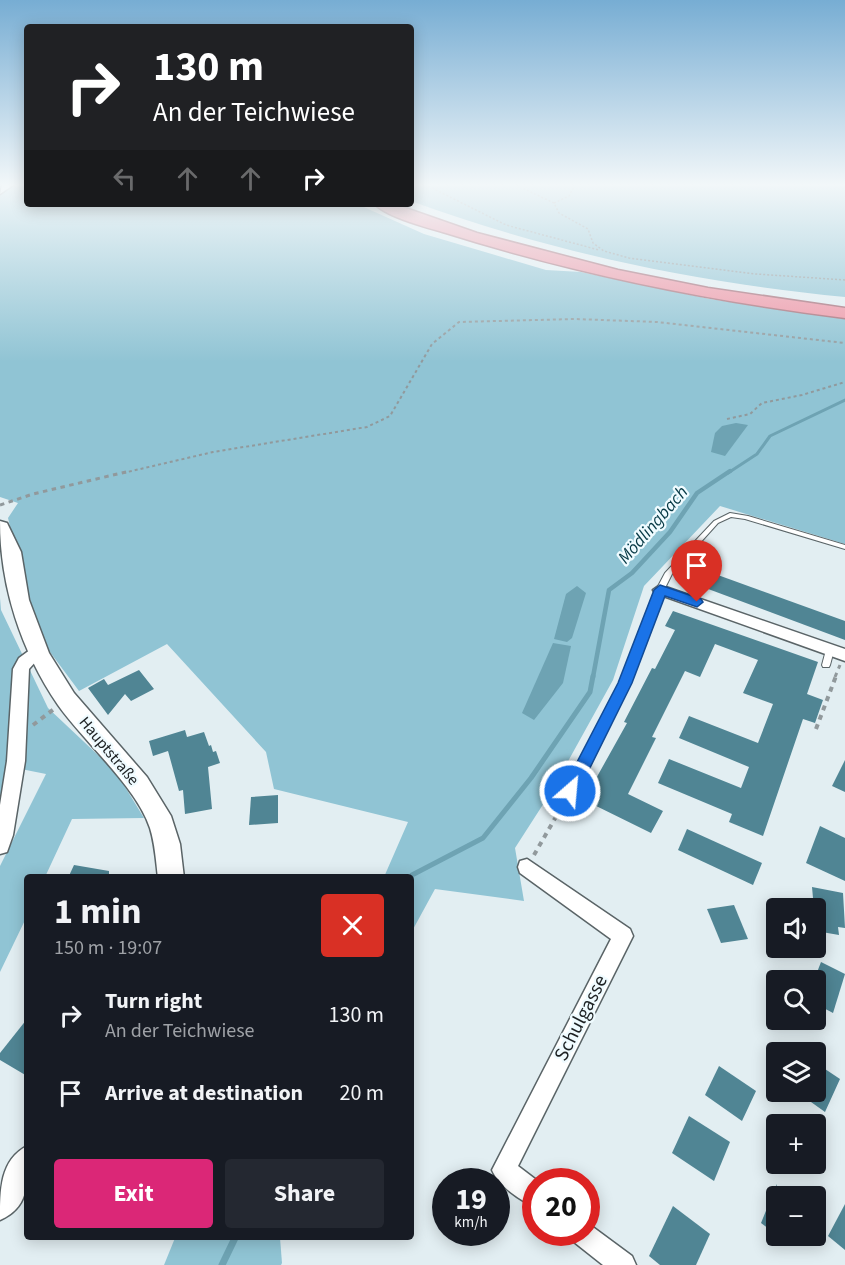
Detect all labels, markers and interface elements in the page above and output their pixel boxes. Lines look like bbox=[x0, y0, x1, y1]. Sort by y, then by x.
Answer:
text: 130 m bbox=[153, 37, 264, 97]
icon: right bbox=[54, 48, 132, 126]
text: An der Teichwiese bbox=[153, 93, 355, 132]
icon: left bbox=[108, 162, 141, 195]
icon: ahead bbox=[171, 162, 204, 195]
icon: ahead bbox=[234, 162, 267, 195]
icon: right bbox=[297, 162, 330, 195]
water label: Mödlingbach bbox=[612, 481, 694, 569]
pin bbox=[671, 540, 722, 602]
icon: arrive bbox=[680, 549, 713, 582]
street label: Hauptstraße bbox=[74, 712, 144, 790]
position arrow bbox=[538, 759, 602, 823]
text: 1 min bbox=[54, 886, 142, 937]
button: close bbox=[321, 894, 384, 957]
map controls bbox=[766, 898, 826, 1246]
button: sound bbox=[766, 898, 826, 958]
text: 150 m · 19:07 bbox=[54, 934, 162, 962]
street label: Schulgasse bbox=[547, 970, 615, 1066]
button: search bbox=[766, 970, 826, 1030]
text: Turn right bbox=[105, 985, 202, 1017]
icon: right bbox=[54, 999, 87, 1032]
text: 130 m bbox=[329, 999, 384, 1031]
text: An der Teichwiese bbox=[105, 1017, 255, 1045]
button: layers bbox=[766, 1042, 826, 1102]
icon: arrive bbox=[54, 1077, 87, 1110]
text: Arrive at destination bbox=[105, 1077, 303, 1109]
text: 20 m bbox=[339, 1077, 384, 1109]
button: + bbox=[766, 1114, 826, 1174]
button: Exit bbox=[54, 1159, 213, 1228]
button: Share bbox=[225, 1159, 384, 1228]
speed limit sign: 20 bbox=[522, 1168, 600, 1246]
text: 19 bbox=[455, 1178, 487, 1221]
button: − bbox=[766, 1186, 826, 1246]
text: km/h bbox=[454, 1212, 488, 1233]

